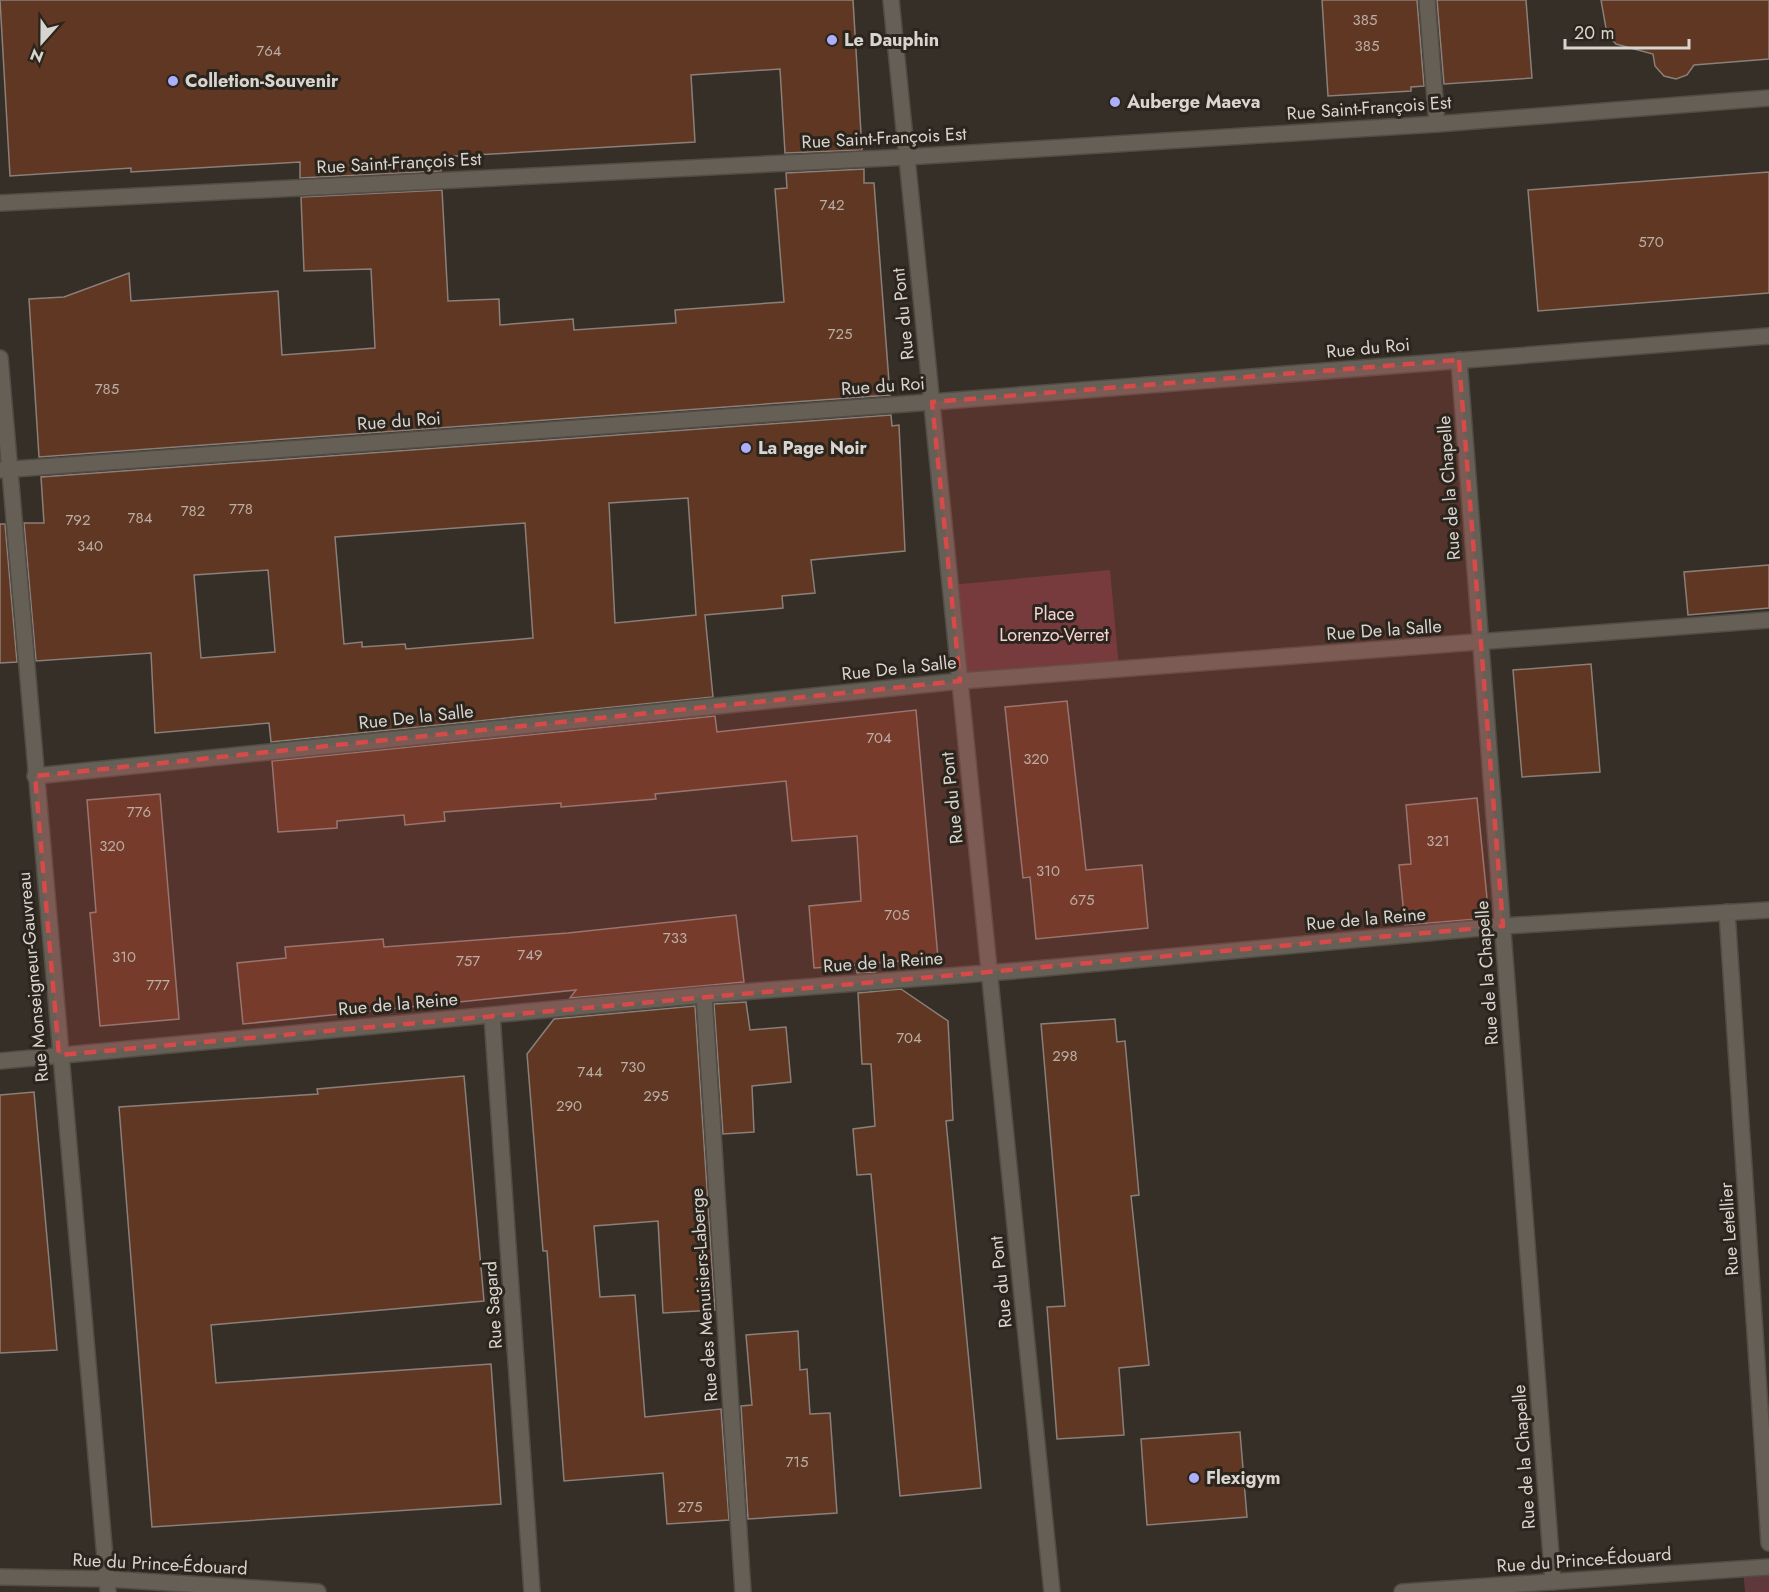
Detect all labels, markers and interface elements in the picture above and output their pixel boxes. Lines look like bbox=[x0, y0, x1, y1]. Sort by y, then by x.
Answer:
house number: 385 bbox=[1353, 9, 1377, 31]
north arrow bbox=[12, 12, 72, 72]
scale bar bbox=[1565, 12, 1690, 50]
text: 20 m bbox=[1574, 20, 1614, 46]
place label: Le Dauphin bbox=[844, 27, 939, 53]
marker: Le Dauphin bbox=[825, 33, 839, 47]
house number: 385 bbox=[1355, 35, 1379, 57]
house number: 764 bbox=[256, 40, 282, 62]
text: N bbox=[27, 43, 47, 69]
place label: Colletion-Souvenir bbox=[185, 68, 339, 94]
marker: Colletion-Souvenir bbox=[166, 74, 180, 88]
place label: Auberge Maeva bbox=[1126, 89, 1260, 115]
street label: Rue Saint-François Est bbox=[1286, 89, 1453, 127]
marker: Auberge Maeva bbox=[1108, 95, 1122, 109]
street label: Rue Saint-François Est bbox=[801, 121, 968, 155]
street label: Rue Saint-François Est bbox=[316, 146, 483, 180]
house number: 742 bbox=[819, 194, 845, 216]
house number: 570 bbox=[1638, 231, 1664, 253]
street label: Rue du Pont bbox=[885, 266, 921, 361]
house number: 725 bbox=[828, 323, 852, 345]
street label: Rue du Roi bbox=[1325, 331, 1411, 365]
street label: Rue du Roi bbox=[840, 370, 926, 402]
house number: 785 bbox=[95, 378, 119, 400]
street label: Rue du Roi bbox=[356, 405, 442, 437]
street label: Rue de la Chapelle bbox=[1431, 415, 1467, 561]
place label: La Page Noir bbox=[758, 435, 868, 461]
marker: La Page Noir bbox=[739, 441, 753, 455]
house number: 778 bbox=[229, 498, 253, 520]
house number: 782 bbox=[181, 500, 205, 522]
house number: 784 bbox=[128, 507, 153, 529]
house number: 792 bbox=[65, 509, 91, 531]
house number: 340 bbox=[77, 535, 103, 557]
park label: Place Lorenzo-Verret bbox=[999, 601, 1109, 648]
street label: Rue De la Salle bbox=[1326, 613, 1442, 647]
street label: Rue De la Salle bbox=[840, 649, 958, 687]
street label: Rue De la Salle bbox=[357, 698, 475, 736]
house number: 704 bbox=[866, 727, 892, 749]
house number: 320 bbox=[1023, 748, 1049, 770]
street label: Rue du Pont bbox=[934, 750, 970, 845]
house number: 776 bbox=[127, 801, 151, 823]
house number: 321 bbox=[1426, 830, 1450, 852]
house number: 320 bbox=[99, 835, 125, 857]
house number: 310 bbox=[1036, 860, 1060, 882]
street label: Rue Monseigneur-Gauvreau bbox=[11, 871, 55, 1083]
house number: 675 bbox=[1070, 889, 1094, 911]
street label: Rue de la Chapelle bbox=[1469, 900, 1505, 1046]
street label: Rue de la Reine bbox=[1305, 901, 1427, 937]
house number: 705 bbox=[884, 904, 910, 926]
house number: 733 bbox=[663, 927, 687, 949]
house number: 749 bbox=[517, 944, 543, 966]
street label: Rue de la Reine bbox=[822, 945, 944, 979]
house number: 310 bbox=[112, 946, 136, 968]
house number: 757 bbox=[456, 950, 480, 972]
house number: 777 bbox=[146, 974, 170, 996]
street label: Rue de la Reine bbox=[337, 986, 459, 1022]
house number: 704 bbox=[896, 1027, 922, 1049]
house number: 298 bbox=[1052, 1045, 1078, 1067]
house number: 730 bbox=[620, 1056, 646, 1078]
house number: 744 bbox=[577, 1061, 603, 1083]
house number: 295 bbox=[643, 1085, 669, 1107]
house number: 290 bbox=[556, 1095, 582, 1117]
street label: Rue Letellier bbox=[1713, 1181, 1745, 1277]
street label: Rue des Menuisiers-Laberge bbox=[684, 1187, 724, 1403]
street label: Rue du Pont bbox=[983, 1234, 1019, 1329]
street label: Rue Sagard bbox=[477, 1260, 509, 1350]
street label: Rue de la Chapelle bbox=[1506, 1384, 1542, 1530]
house number: 715 bbox=[785, 1451, 809, 1473]
place label: Flexigym bbox=[1206, 1465, 1281, 1491]
marker: Flexigym bbox=[1187, 1471, 1201, 1485]
house number: 275 bbox=[678, 1496, 702, 1518]
street label: Rue du Prince-Édouard bbox=[1496, 1541, 1672, 1579]
street label: Rue du Prince-Édouard bbox=[72, 1546, 248, 1582]

